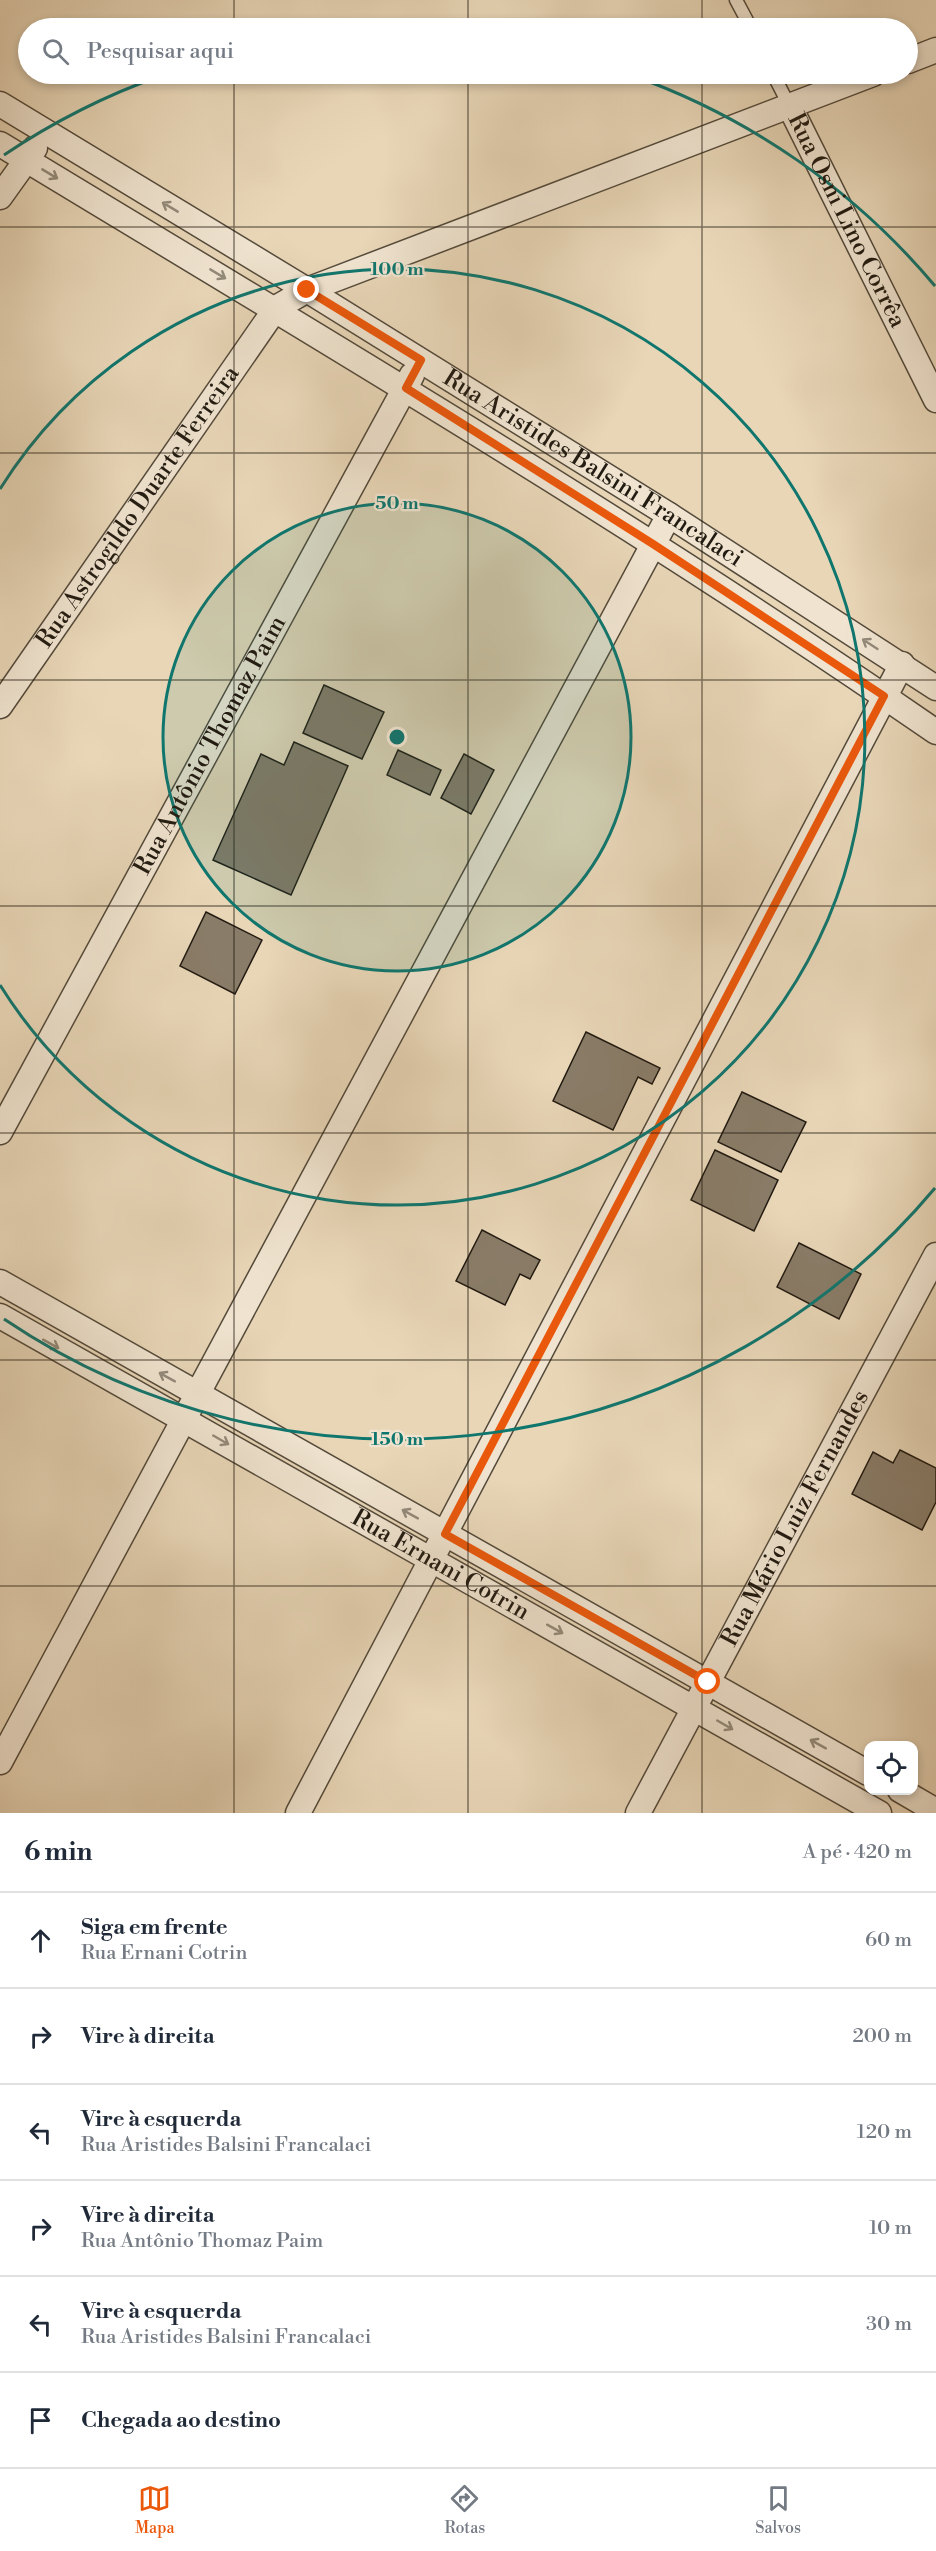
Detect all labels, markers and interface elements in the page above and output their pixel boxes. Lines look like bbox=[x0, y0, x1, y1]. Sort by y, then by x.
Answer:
search box bbox=[18, 18, 918, 84]
icon: search bbox=[39, 35, 72, 68]
text: Pesquisar aqui bbox=[87, 38, 234, 65]
street label: Rua Osni Lino Corrêa bbox=[781, 108, 913, 333]
one-way arrow bbox=[41, 169, 58, 181]
one-way arrow bbox=[162, 201, 179, 213]
text: 100 m bbox=[370, 258, 424, 281]
one-way arrow bbox=[209, 268, 226, 280]
route end bbox=[293, 276, 319, 302]
street label: Rua Astrogildo Duarte Ferreira bbox=[30, 359, 247, 654]
street label: Rua Aristides Balsini Francalaci bbox=[437, 363, 749, 574]
text: 50 m bbox=[375, 492, 419, 515]
street label: Rua Antônio Thomaz Paim bbox=[128, 611, 293, 880]
one-way arrow bbox=[862, 638, 879, 650]
centre of rings bbox=[387, 727, 407, 747]
one-way arrow bbox=[42, 1339, 59, 1351]
one-way arrow bbox=[159, 1371, 176, 1383]
street label: Rua Mário Luiz Fernandes bbox=[715, 1385, 876, 1652]
text: 150 m bbox=[371, 1428, 424, 1451]
one-way arrow bbox=[212, 1434, 229, 1446]
street label: Rua Ernani Cotrin bbox=[346, 1503, 535, 1627]
one-way arrow bbox=[402, 1508, 419, 1520]
one-way arrow bbox=[546, 1624, 563, 1636]
route start bbox=[694, 1668, 720, 1694]
one-way arrow bbox=[716, 1720, 733, 1732]
one-way arrow bbox=[809, 1738, 827, 1749]
map controls bbox=[864, 1741, 918, 1795]
button: locate bbox=[864, 1741, 918, 1795]
text: 6 min bbox=[24, 1836, 92, 1868]
text: A pé · 420 m bbox=[803, 1840, 912, 1865]
text: Siga em frente bbox=[81, 1914, 228, 1941]
icon: ahead bbox=[24, 1924, 57, 1957]
text: 60 m bbox=[865, 1928, 912, 1953]
text: Rua Ernani Cotrin bbox=[81, 1941, 247, 1966]
icon: right bbox=[24, 2020, 57, 2053]
text: Vire à direita bbox=[81, 2023, 215, 2050]
text: 200 m bbox=[852, 2024, 912, 2049]
text: Vire à esquerda bbox=[81, 2106, 241, 2133]
icon: left bbox=[24, 2116, 57, 2149]
text: 120 m bbox=[857, 2120, 912, 2145]
text: Rua Aristides Balsini Francalaci bbox=[81, 2133, 371, 2158]
text: Vire à direita bbox=[81, 2202, 215, 2229]
icon: right bbox=[24, 2212, 57, 2245]
text: 10 m bbox=[869, 2216, 912, 2241]
text: Rua Antônio Thomaz Paim bbox=[81, 2229, 323, 2254]
text: Vire à esquerda bbox=[81, 2298, 241, 2325]
icon: left bbox=[24, 2308, 57, 2341]
text: 30 m bbox=[866, 2312, 912, 2337]
text: Rua Aristides Balsini Francalaci bbox=[81, 2325, 371, 2350]
icon: arrive bbox=[24, 2404, 57, 2437]
text: Chegada ao destino bbox=[81, 2407, 281, 2434]
tab: Mapa bbox=[135, 2482, 175, 2538]
tab: Rotas bbox=[445, 2482, 485, 2538]
tab: Salvos bbox=[755, 2482, 801, 2538]

